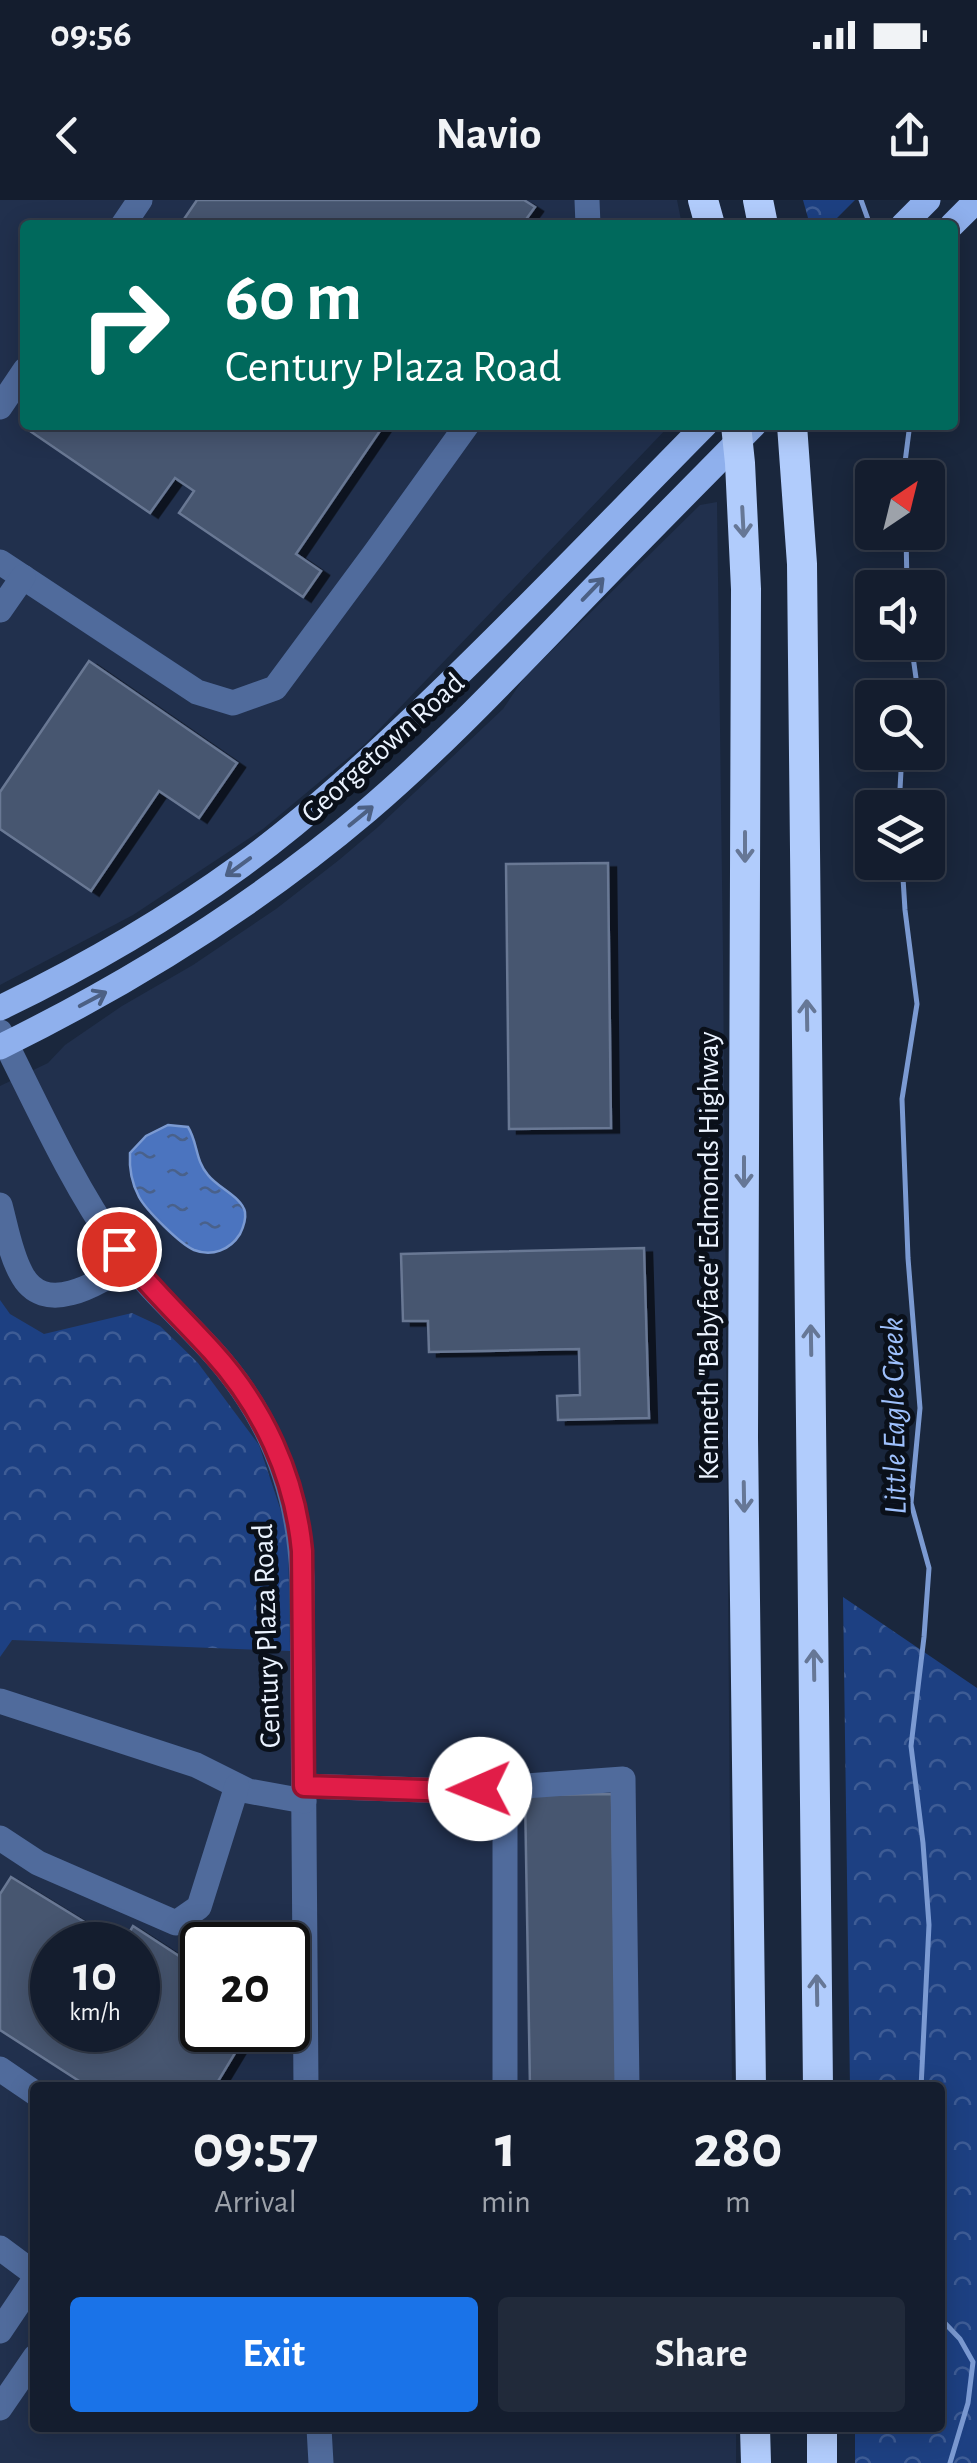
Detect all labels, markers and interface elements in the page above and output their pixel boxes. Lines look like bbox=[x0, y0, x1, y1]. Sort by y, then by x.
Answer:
text: 09:56 bbox=[50, 16, 132, 54]
icon: back bbox=[40, 108, 95, 163]
icon: share bbox=[882, 108, 937, 163]
text: Navio bbox=[436, 112, 541, 157]
icon: right bbox=[60, 260, 190, 390]
text: 60 m bbox=[225, 263, 362, 333]
text: Century Plaza Road bbox=[225, 345, 562, 390]
north arrow bbox=[855, 460, 945, 550]
map controls bbox=[855, 460, 945, 880]
one-way arrow bbox=[734, 506, 753, 538]
button: sound bbox=[855, 570, 945, 660]
one-way arrow bbox=[581, 577, 605, 601]
street label: Georgetown Road bbox=[296, 667, 470, 829]
button: search bbox=[855, 680, 945, 770]
button: layers bbox=[855, 790, 945, 880]
one-way arrow bbox=[347, 805, 373, 827]
one-way arrow bbox=[736, 830, 754, 863]
one-way arrow bbox=[224, 857, 252, 878]
one-way arrow bbox=[77, 989, 107, 1009]
one-way arrow bbox=[798, 1000, 816, 1032]
street label: Kenneth "Babyface" Edmonds Highway bbox=[694, 1031, 724, 1481]
one-way arrow bbox=[734, 1156, 754, 1188]
pin bbox=[77, 1207, 162, 1292]
icon: arrive bbox=[92, 1222, 147, 1277]
water label: Little Eagle Creek bbox=[876, 1317, 912, 1515]
one-way arrow bbox=[801, 1325, 820, 1357]
one-way arrow bbox=[734, 1480, 754, 1513]
street label: Century Plaza Road bbox=[248, 1523, 286, 1749]
one-way arrow bbox=[804, 1650, 824, 1682]
position arrow bbox=[428, 1737, 532, 1841]
speed limit sign: 20 bbox=[180, 1922, 310, 2052]
text: 10 bbox=[73, 1950, 117, 2000]
one-way arrow bbox=[808, 1975, 826, 2008]
text: km/h bbox=[69, 2000, 121, 2025]
text: 09:57 bbox=[193, 2118, 318, 2178]
text: 1 bbox=[495, 2118, 517, 2178]
text: 280 bbox=[693, 2118, 782, 2178]
text: Arrival bbox=[214, 2186, 297, 2218]
text: min bbox=[481, 2186, 531, 2218]
text: m bbox=[725, 2186, 751, 2218]
button: Exit bbox=[70, 2297, 478, 2412]
button: Share bbox=[498, 2297, 905, 2412]

